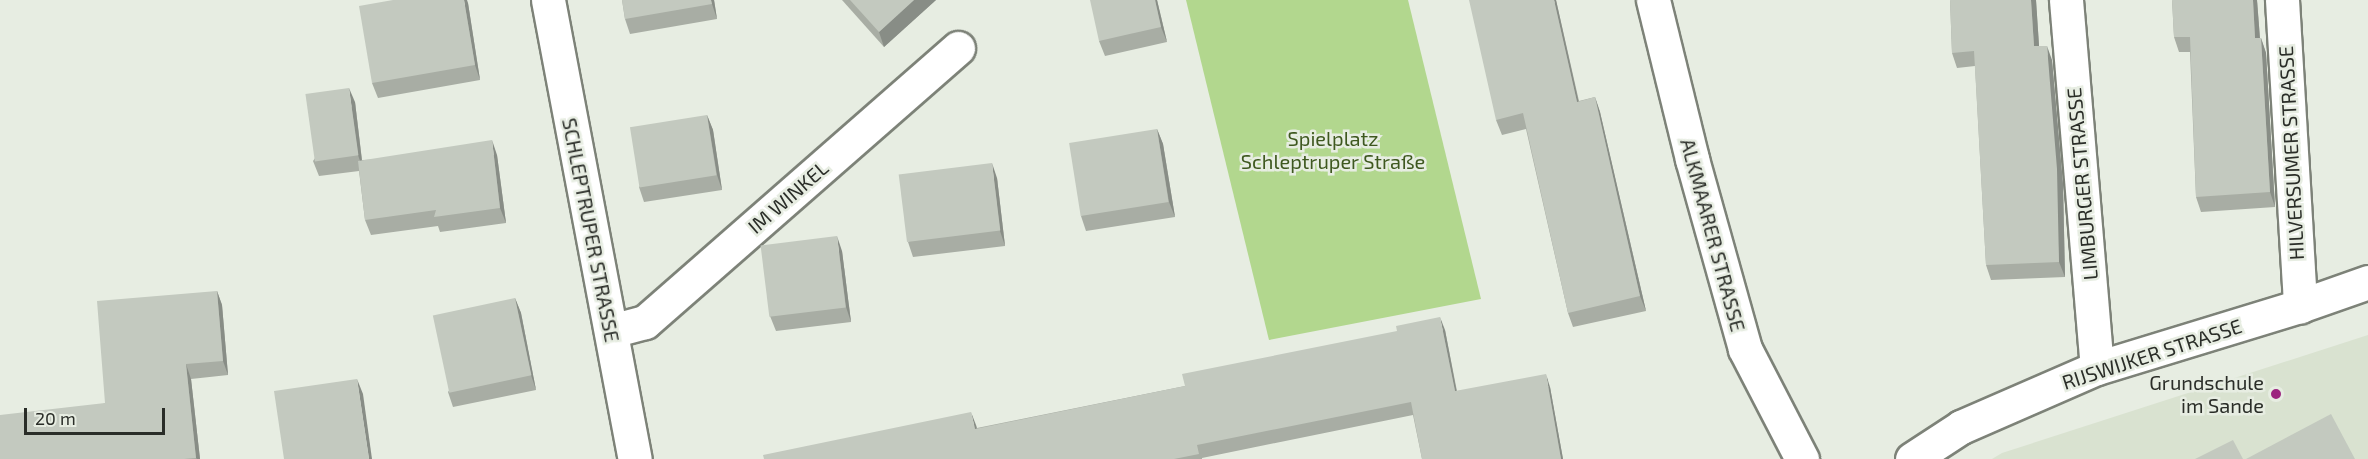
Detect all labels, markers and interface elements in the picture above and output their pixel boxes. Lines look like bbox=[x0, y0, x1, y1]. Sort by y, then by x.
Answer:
street label: HILVERSUMER STRASSE bbox=[2273, 45, 2309, 261]
street label: LIMBURGER STRASSE bbox=[2062, 87, 2102, 281]
street label: SCHLEPTRUPER STRASSE bbox=[558, 116, 624, 344]
park label: Spielplatz Schleptruper Straße bbox=[1241, 126, 1425, 173]
street label: ALKMAARER STRASSE bbox=[1676, 136, 1750, 334]
street label: IM WINKEL bbox=[743, 156, 833, 238]
street label: RIJSWIJKER STRASSE bbox=[2059, 314, 2245, 394]
place label: Grundschule im Sande bbox=[2149, 371, 2264, 418]
marker: Grundschule im Sande bbox=[2269, 387, 2283, 401]
scale bar bbox=[27, 396, 168, 434]
text: 20 m bbox=[35, 407, 76, 429]

